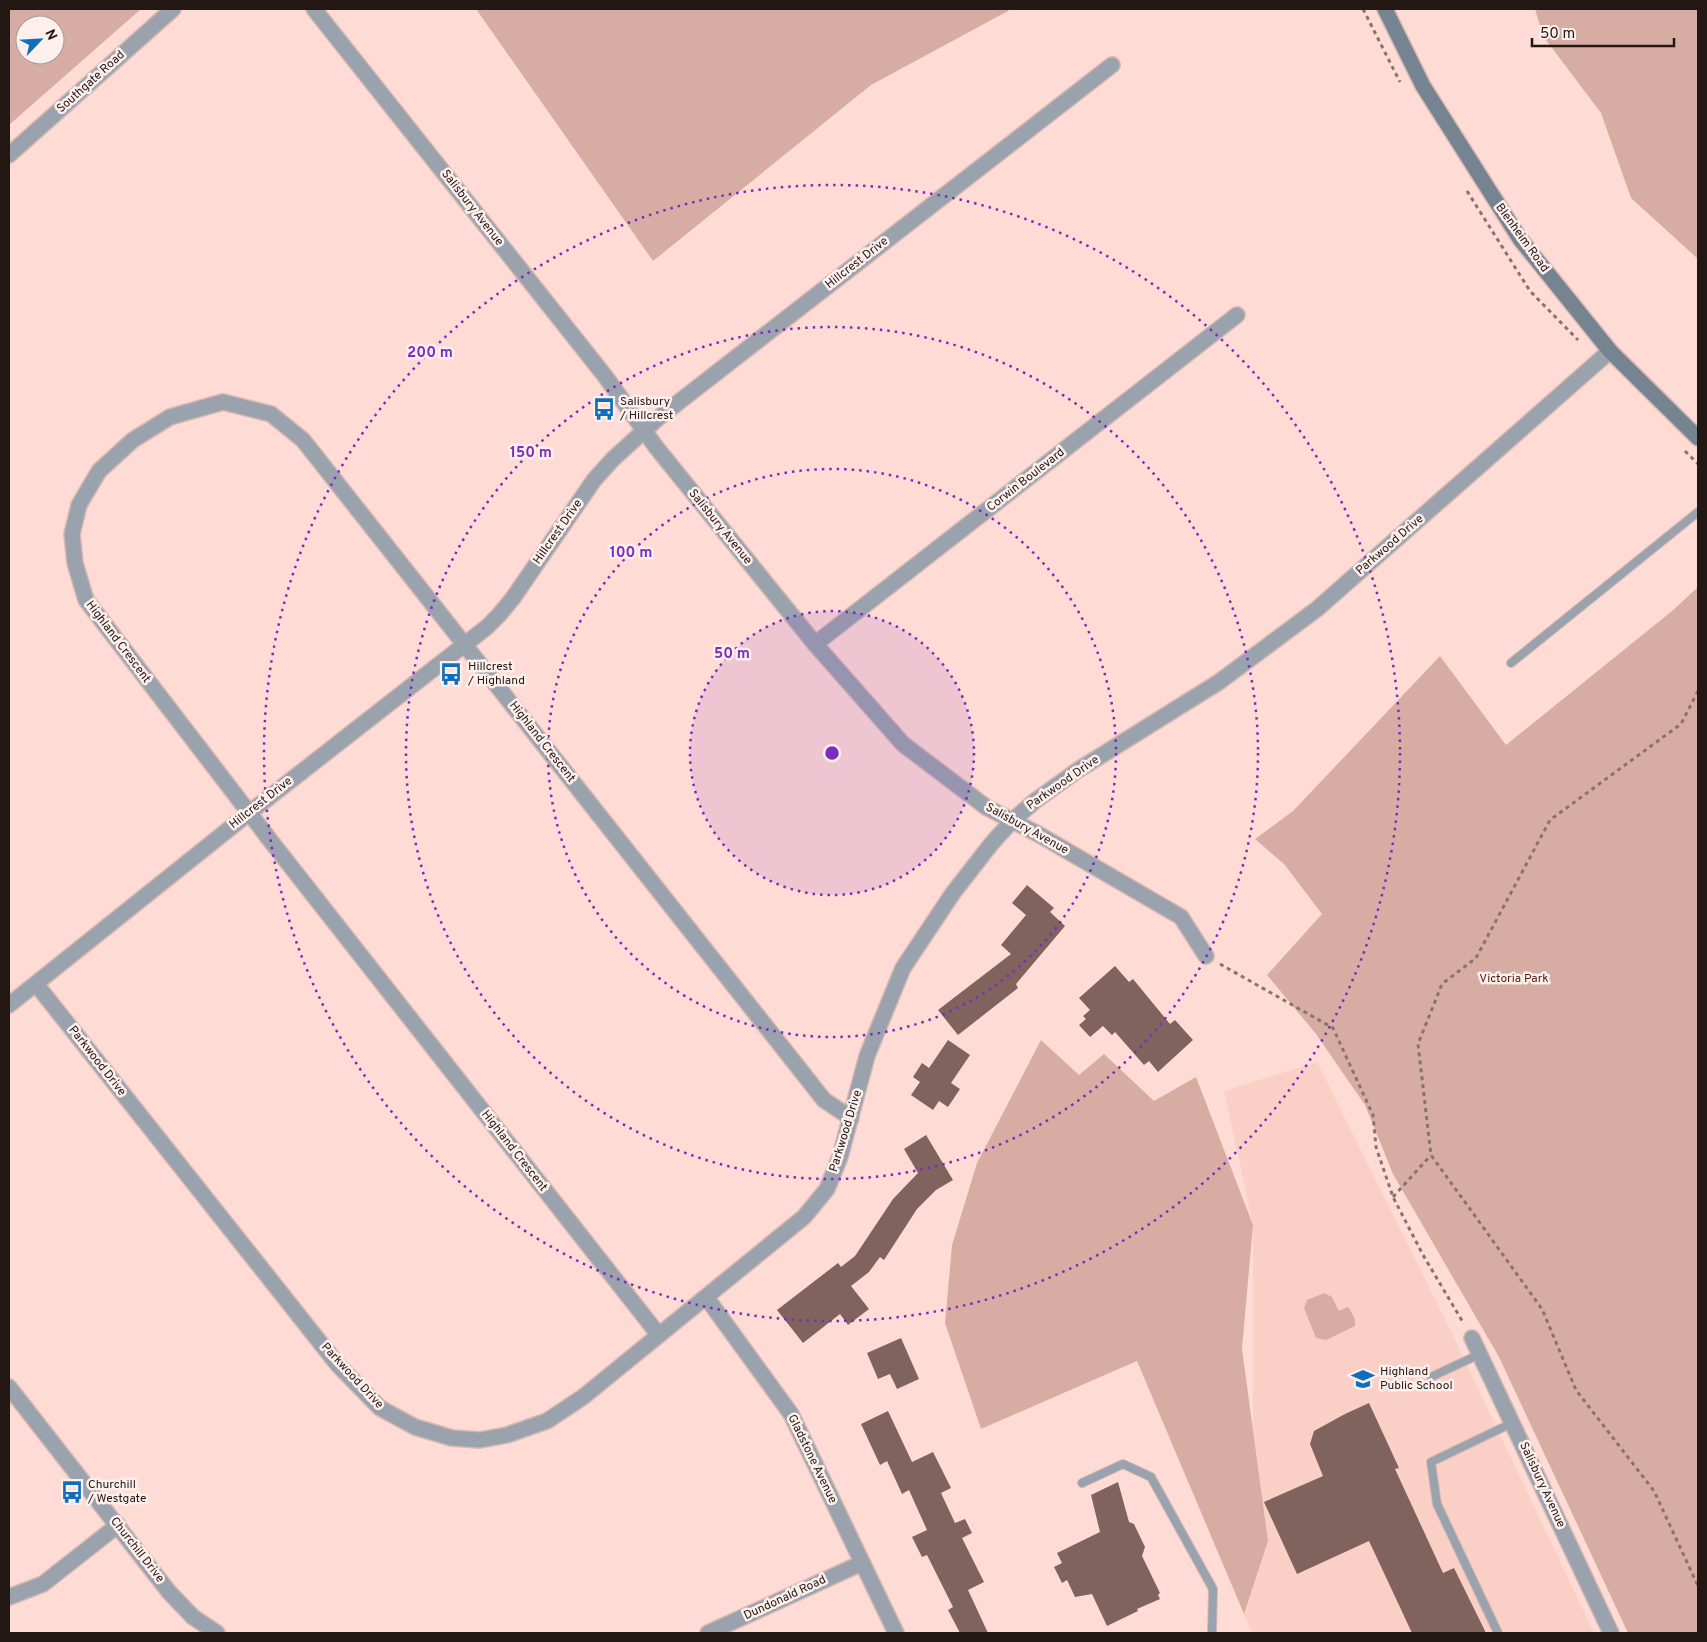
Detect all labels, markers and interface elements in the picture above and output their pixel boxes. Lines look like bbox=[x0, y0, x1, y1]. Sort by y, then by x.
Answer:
north arrow bbox=[15, 15, 65, 65]
scale bar bbox=[1532, 15, 1674, 47]
text: 50 m bbox=[1540, 25, 1575, 44]
text: N bbox=[41, 27, 60, 43]
street label: Southgate Road bbox=[54, 47, 128, 117]
street label: Salisbury Avenue bbox=[437, 167, 507, 249]
street label: Blenheim Road bbox=[1492, 200, 1552, 276]
street label: Hillcrest Drive bbox=[822, 233, 892, 293]
text: 200 m bbox=[407, 344, 453, 363]
place label: Salisbury / Hillcrest bbox=[619, 394, 673, 424]
bus stop icon: Salisbury / Hillcrest bbox=[591, 396, 617, 422]
text: 150 m bbox=[510, 444, 552, 463]
street label: Corwin Boulevard bbox=[984, 445, 1068, 515]
street label: Salisbury Avenue bbox=[685, 486, 755, 568]
street label: Hillcrest Drive bbox=[530, 496, 586, 568]
street label: Parkwood Drive bbox=[1353, 511, 1427, 579]
text: 100 m bbox=[610, 544, 652, 563]
street label: Highland Crescent bbox=[82, 598, 154, 686]
text: 50 m bbox=[714, 645, 750, 664]
place label: Hillcrest / Highland bbox=[467, 659, 525, 689]
bus stop icon: Hillcrest / Highland bbox=[438, 661, 464, 687]
street label: Highland Crescent bbox=[505, 698, 579, 786]
centre of rings bbox=[823, 744, 841, 762]
street label: Parkwood Drive bbox=[1024, 752, 1102, 814]
street label: Hillcrest Drive bbox=[226, 773, 296, 833]
street label: Salisbury Avenue bbox=[983, 800, 1071, 858]
park label: Victoria Park bbox=[1479, 971, 1549, 987]
street label: Parkwood Drive bbox=[65, 1023, 129, 1099]
street label: Parkwood Drive bbox=[826, 1088, 866, 1174]
street label: Highland Crescent bbox=[477, 1107, 551, 1195]
street label: Parkwood Drive bbox=[317, 1340, 387, 1412]
place label: Highland Public School bbox=[1380, 1364, 1453, 1394]
school or university icon: Highland Public School bbox=[1350, 1366, 1376, 1392]
street label: Gladstone Avenue bbox=[784, 1412, 840, 1506]
street label: Salisbury Avenue bbox=[1515, 1440, 1569, 1530]
place label: Churchill / Westgate bbox=[87, 1477, 146, 1507]
bus stop icon: Churchill / Westgate bbox=[59, 1479, 85, 1505]
street label: Churchill Drive bbox=[106, 1514, 168, 1586]
street label: Dundonald Road bbox=[741, 1572, 829, 1624]

